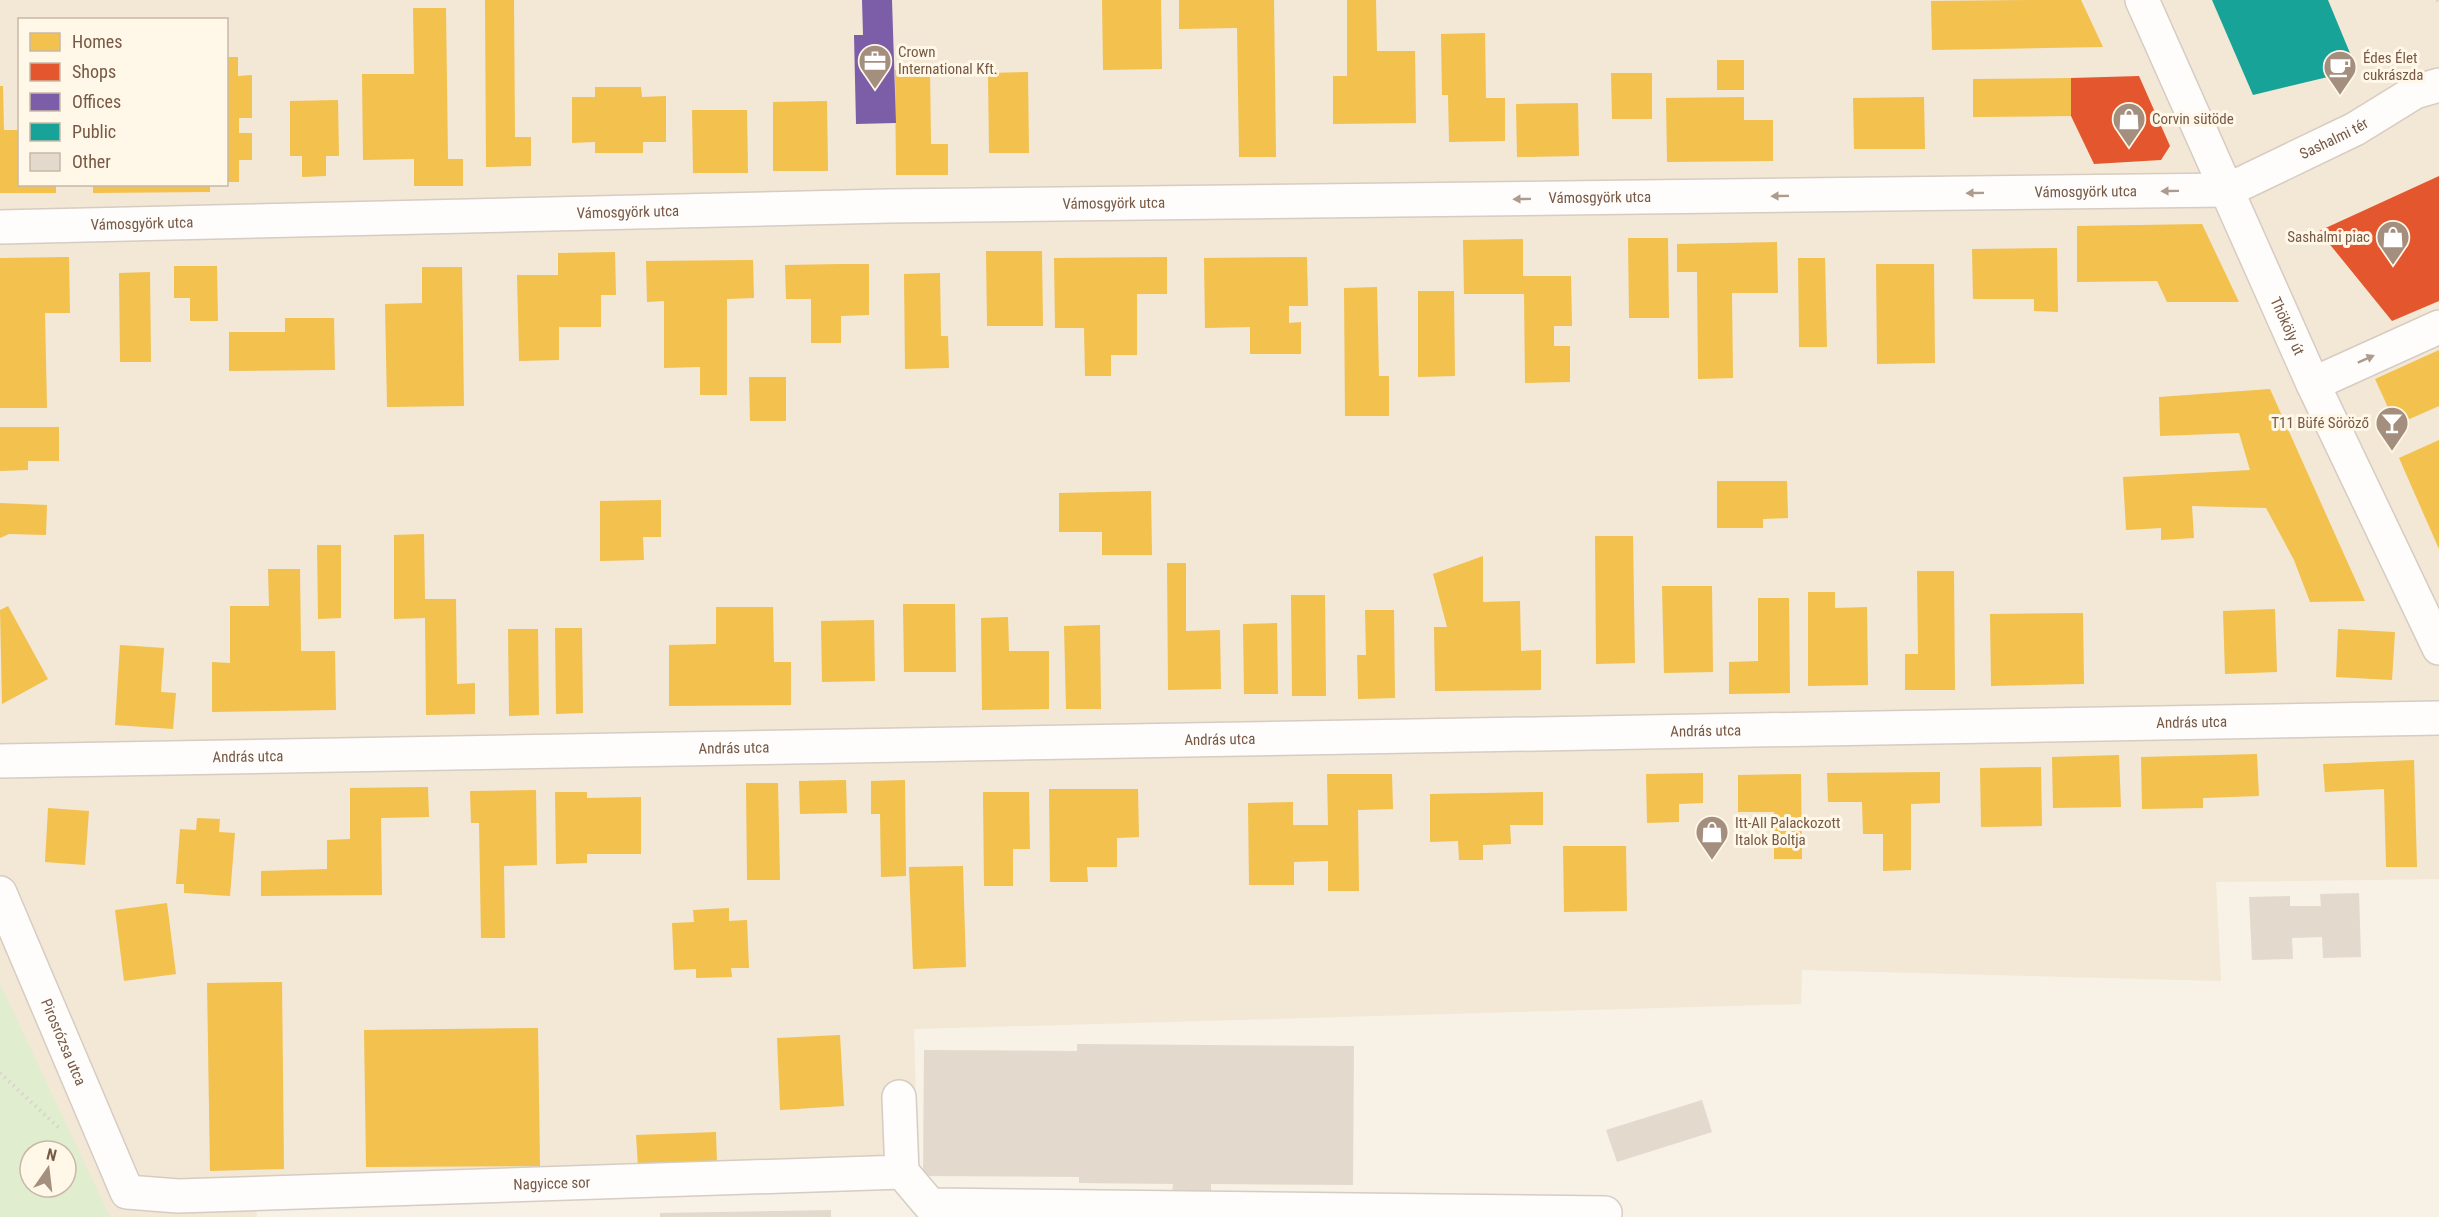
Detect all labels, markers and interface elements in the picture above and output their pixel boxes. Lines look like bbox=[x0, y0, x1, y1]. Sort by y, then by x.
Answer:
legend bbox=[18, 18, 228, 186]
text: Homes bbox=[72, 31, 122, 52]
office icon: Crown International Kft. bbox=[857, 43, 893, 90]
place label: Crown International Kft. bbox=[898, 43, 998, 78]
cafe icon: Édes Élet cukrászda bbox=[2322, 49, 2358, 96]
place label: Édes Élet cukrászda bbox=[2363, 49, 2423, 84]
text: Shops bbox=[72, 61, 116, 82]
text: Offices bbox=[72, 91, 121, 112]
shop icon: Corvin sütöde bbox=[2111, 101, 2147, 148]
place label: Corvin sütöde bbox=[2152, 110, 2234, 128]
street label: Sashalmi tér bbox=[2297, 114, 2372, 163]
text: Public bbox=[72, 121, 116, 142]
text: Other bbox=[72, 151, 111, 172]
street label: Vámosgyörk utca bbox=[2034, 182, 2137, 201]
one-way arrow bbox=[2160, 186, 2179, 196]
street label: Vámosgyörk utca bbox=[1548, 188, 1651, 207]
one-way arrow bbox=[1965, 189, 1984, 198]
one-way arrow bbox=[1770, 191, 1789, 201]
street label: Vámosgyörk utca bbox=[1062, 194, 1165, 213]
one-way arrow bbox=[1512, 194, 1531, 203]
street label: Vámosgyörk utca bbox=[576, 202, 679, 222]
street label: Vámosgyörk utca bbox=[90, 213, 193, 234]
shop icon: Sashalmi piac bbox=[2375, 219, 2411, 266]
place label: Sashalmi piac bbox=[2287, 228, 2370, 246]
street label: Thököly út bbox=[2266, 294, 2308, 358]
one-way arrow bbox=[2358, 355, 2375, 364]
bar icon: T11 Büfé Söröző bbox=[2374, 405, 2410, 452]
place label: T11 Büfé Söröző bbox=[2271, 414, 2369, 432]
street label: András utca bbox=[2156, 713, 2227, 732]
street label: András utca bbox=[1670, 721, 1741, 741]
street label: András utca bbox=[1184, 730, 1255, 749]
street label: András utca bbox=[698, 738, 770, 758]
street label: András utca bbox=[212, 747, 284, 766]
shop icon: Itt-All Palackozott Italok Boltja bbox=[1694, 814, 1730, 861]
place label: Itt-All Palackozott Italok Boltja bbox=[1735, 814, 1840, 849]
street label: Pirosrózsa utca bbox=[37, 996, 90, 1088]
north arrow bbox=[18, 1139, 78, 1199]
text: N bbox=[44, 1145, 59, 1165]
street label: Nagyicce sor bbox=[513, 1173, 591, 1194]

